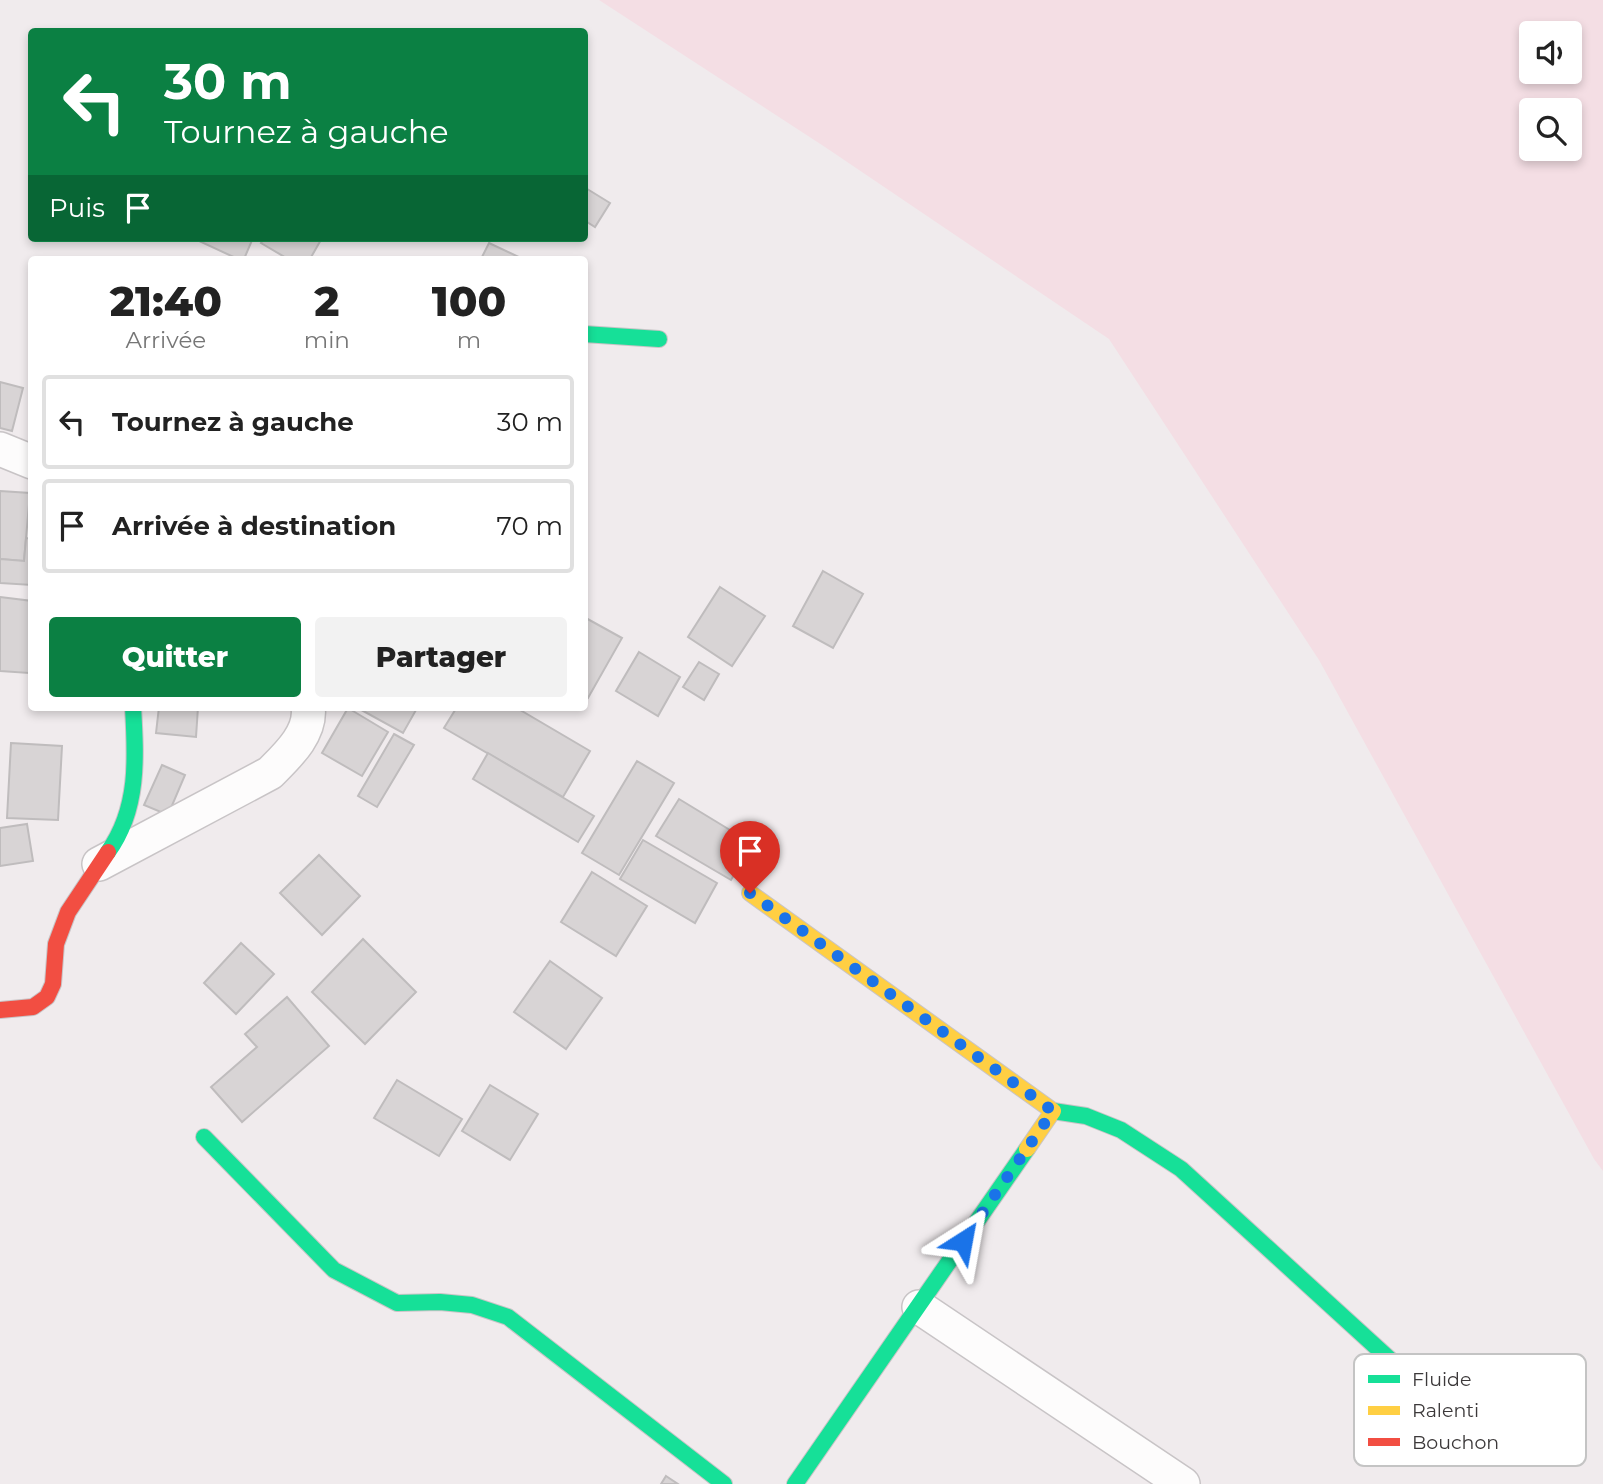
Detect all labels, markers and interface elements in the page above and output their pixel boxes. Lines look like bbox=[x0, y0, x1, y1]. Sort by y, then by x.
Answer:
map controls bbox=[1519, 21, 1582, 161]
button: sound bbox=[1519, 21, 1582, 84]
text: 30 m bbox=[164, 52, 292, 111]
icon: left bbox=[49, 56, 140, 147]
button: search bbox=[1519, 98, 1582, 161]
text: Tournez à gauche bbox=[164, 112, 449, 151]
icon: arrive bbox=[119, 189, 157, 227]
text: Puis bbox=[49, 192, 105, 224]
text: 21:40 bbox=[110, 275, 222, 327]
text: 2 bbox=[314, 275, 339, 327]
text: 100 bbox=[432, 275, 506, 327]
text: Arrivée bbox=[126, 326, 206, 354]
text: min bbox=[304, 326, 350, 354]
text: m bbox=[457, 326, 481, 354]
icon: left bbox=[53, 403, 91, 441]
text: Tournez à gauche bbox=[112, 406, 354, 438]
text: 30 m bbox=[497, 406, 563, 438]
icon: arrive bbox=[53, 507, 91, 545]
text: Arrivée à destination bbox=[112, 510, 396, 542]
text: 70 m bbox=[497, 510, 563, 542]
button: Quitter bbox=[49, 617, 301, 697]
button: Partager bbox=[315, 617, 567, 697]
pin bbox=[720, 821, 780, 893]
icon: arrive bbox=[731, 832, 769, 870]
position arrow bbox=[926, 1204, 1000, 1278]
legend bbox=[1354, 1354, 1586, 1466]
text: Fluide bbox=[1412, 1368, 1471, 1391]
text: Ralenti bbox=[1412, 1399, 1479, 1422]
text: Bouchon bbox=[1412, 1431, 1499, 1454]

